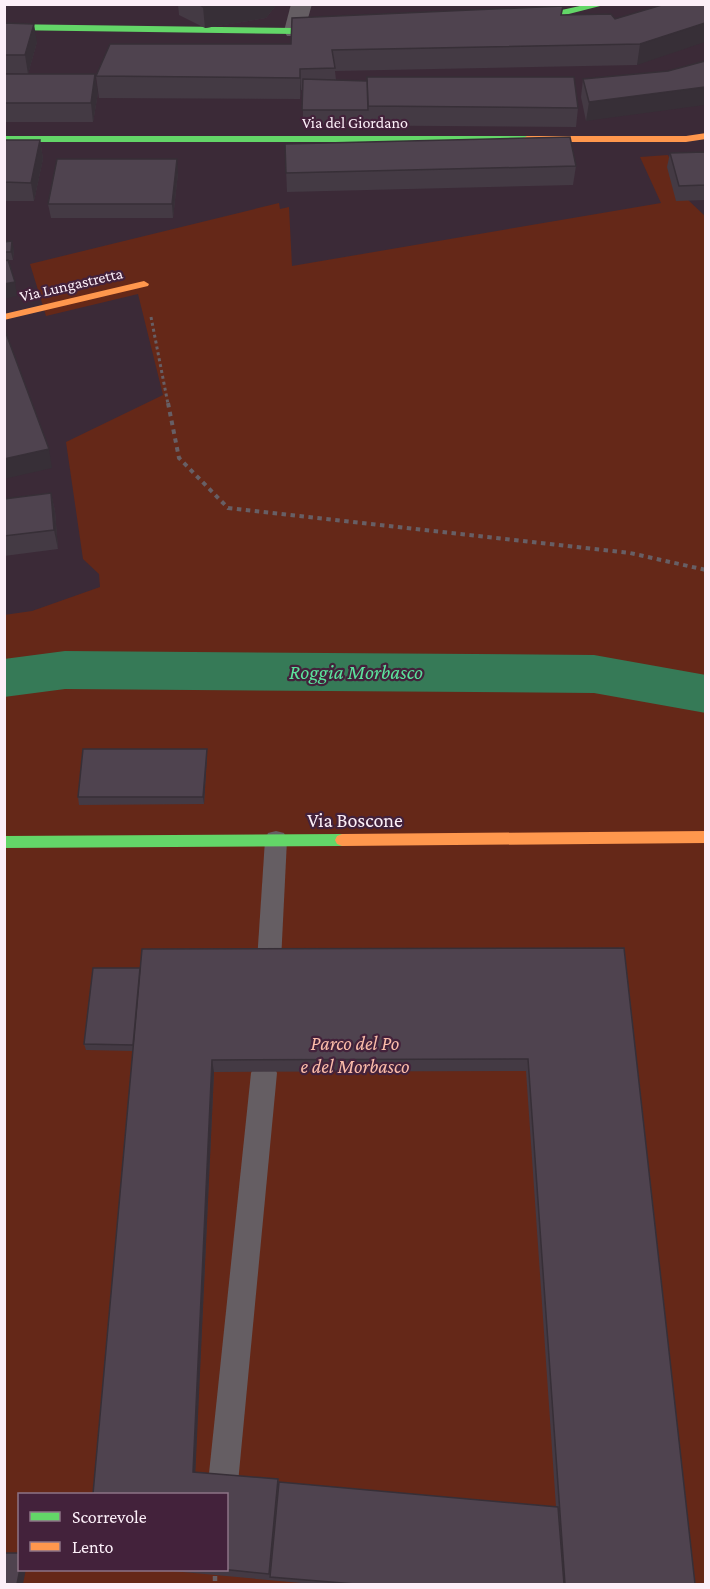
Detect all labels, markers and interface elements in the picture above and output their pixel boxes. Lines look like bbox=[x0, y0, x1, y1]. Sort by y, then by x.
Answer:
street label: Via del Giordano bbox=[302, 114, 408, 131]
street label: Via Lungastretta bbox=[18, 264, 125, 306]
water label: Roggia Morbasco bbox=[289, 660, 423, 684]
street label: Via Boscone bbox=[307, 809, 403, 831]
park label: Parco del Po e del Morbasco bbox=[301, 1032, 409, 1077]
legend bbox=[18, 1493, 228, 1571]
text: Scorrevole bbox=[72, 1507, 147, 1527]
text: Lento bbox=[72, 1537, 113, 1557]

